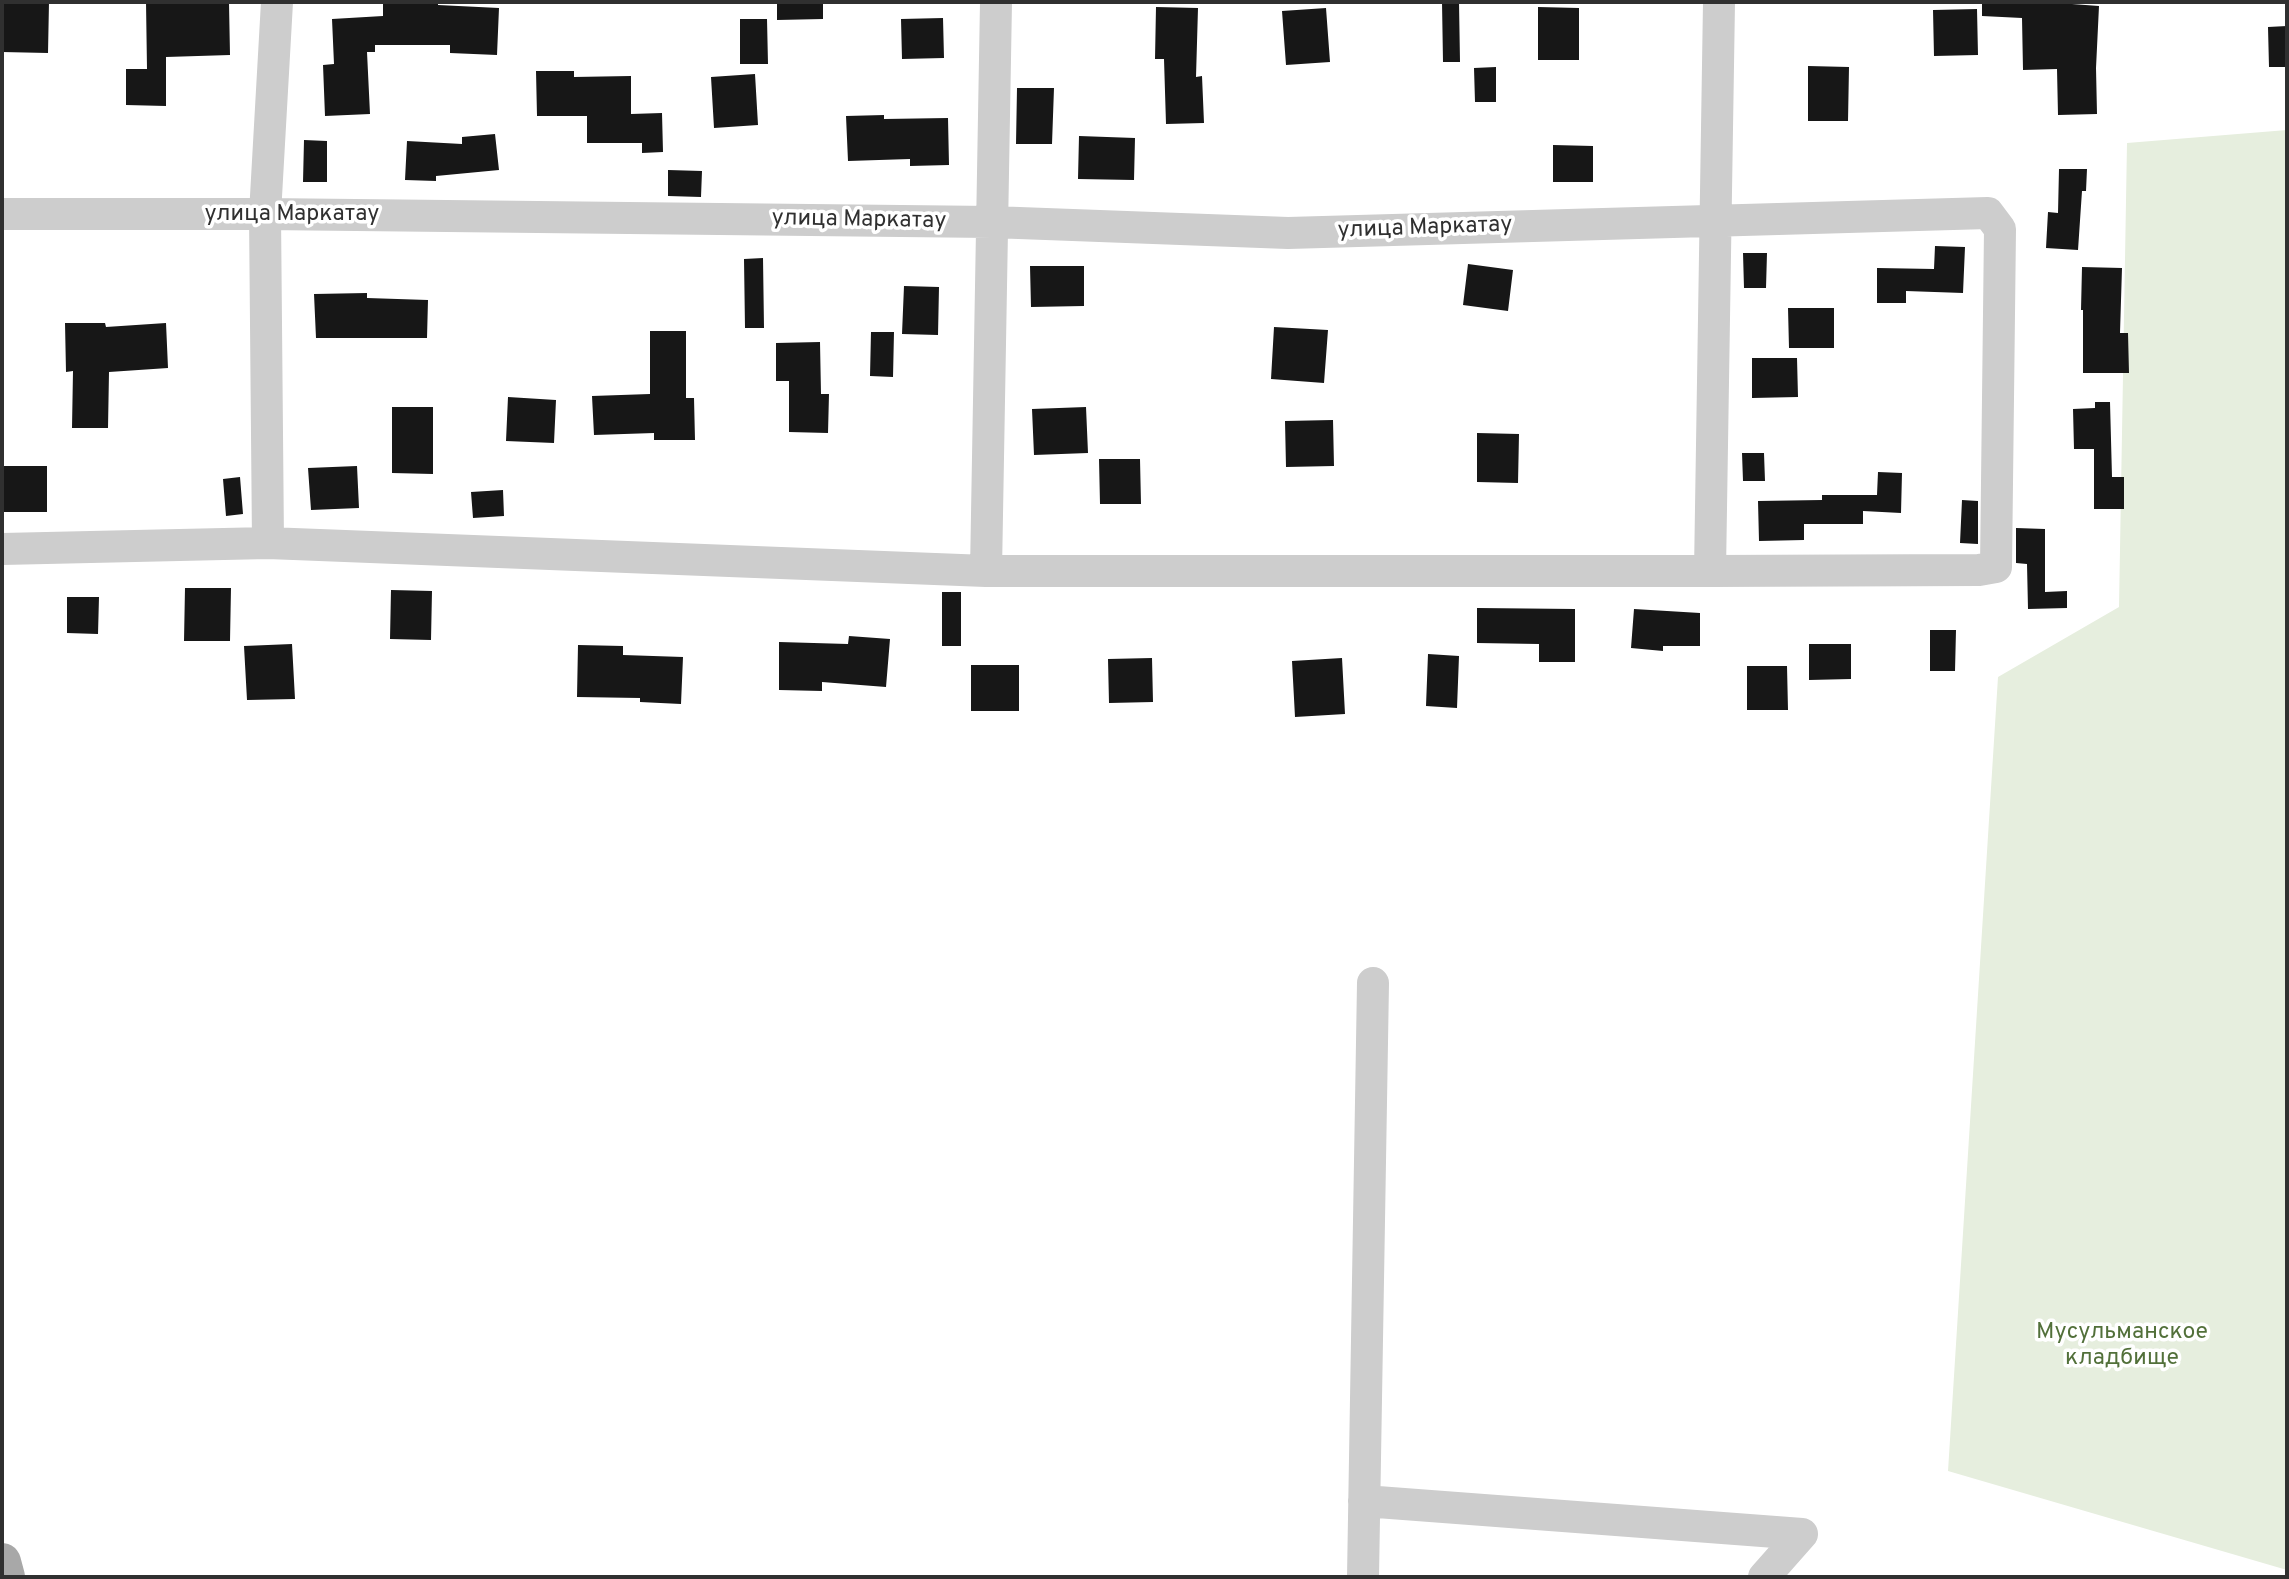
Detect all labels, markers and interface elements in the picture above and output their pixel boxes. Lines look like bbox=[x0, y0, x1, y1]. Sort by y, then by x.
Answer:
street label: улица Маркатау bbox=[205, 201, 379, 229]
street label: улица Маркатау bbox=[771, 206, 947, 236]
street label: улица Маркатау bbox=[1337, 212, 1513, 246]
park label: Мусульманское кладбище bbox=[2036, 1319, 2208, 1373]

